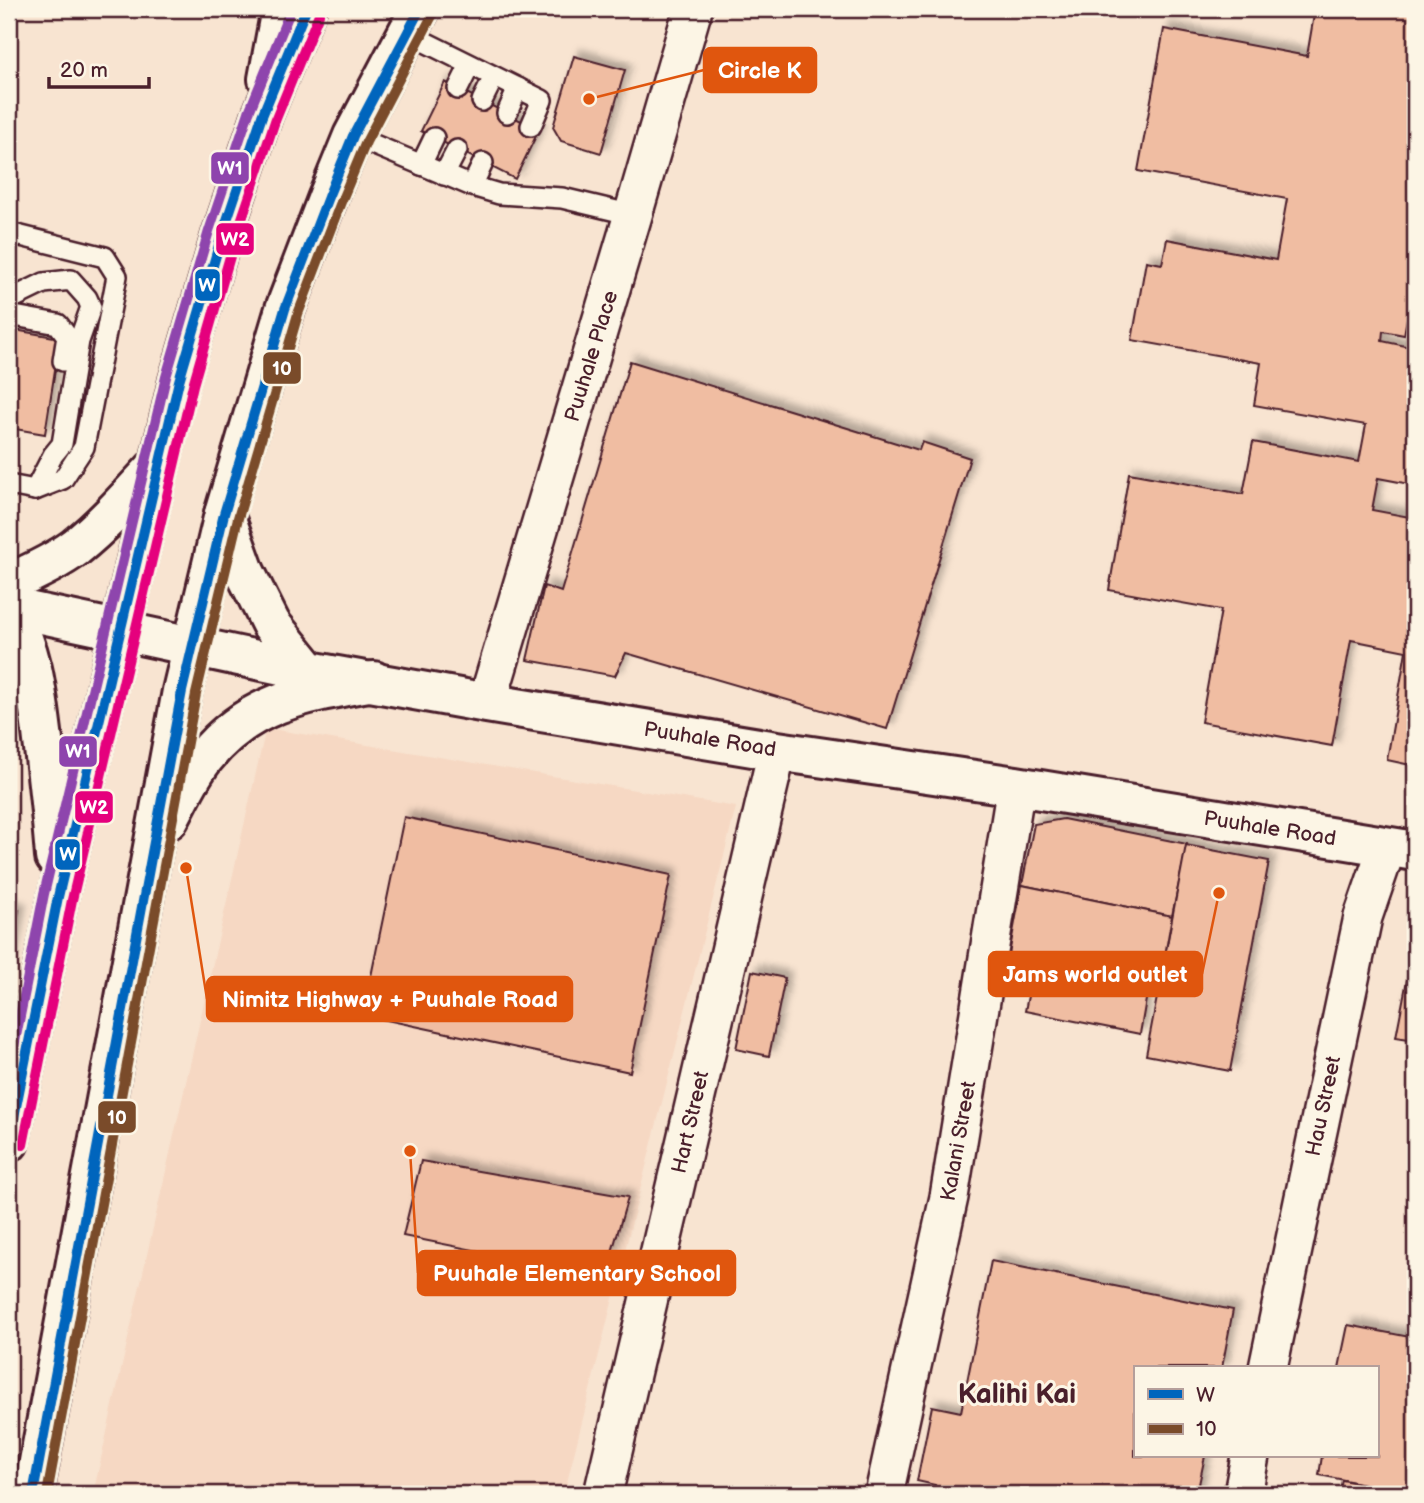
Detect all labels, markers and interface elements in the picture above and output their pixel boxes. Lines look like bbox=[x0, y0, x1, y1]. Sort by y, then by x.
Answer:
scale bar bbox=[49, 46, 149, 90]
callout: Circle K bbox=[704, 48, 816, 92]
text: Circle K bbox=[718, 57, 802, 85]
text: 20 m bbox=[60, 58, 108, 83]
line badge: W1 bbox=[210, 151, 250, 185]
text: W1 bbox=[217, 158, 243, 181]
line badge: W2 bbox=[215, 222, 255, 256]
text: W2 bbox=[221, 229, 250, 252]
line badge: W bbox=[194, 268, 221, 302]
text: W bbox=[198, 275, 216, 298]
street label: Puuhale Place bbox=[560, 287, 623, 425]
line badge: 10 bbox=[262, 351, 302, 385]
text: 10 bbox=[272, 358, 292, 381]
street label: Puuhale Road bbox=[642, 717, 778, 762]
line badge: W1 bbox=[58, 735, 98, 768]
text: W1 bbox=[65, 741, 91, 764]
line badge: W2 bbox=[74, 790, 114, 824]
text: W2 bbox=[80, 797, 109, 820]
street label: Puuhale Road bbox=[1202, 806, 1338, 851]
line badge: W bbox=[54, 838, 81, 871]
text: W bbox=[59, 844, 77, 867]
callout: Jams world outlet bbox=[989, 952, 1202, 996]
text: Jams world outlet bbox=[1003, 961, 1188, 989]
callout: Nimitz Highway + Puuhale Road bbox=[207, 977, 572, 1021]
text: Nimitz Highway + Puuhale Road bbox=[222, 986, 558, 1014]
street label: Hau Street bbox=[1301, 1053, 1346, 1159]
street label: Hart Street bbox=[667, 1068, 715, 1176]
street label: Kalani Street bbox=[936, 1079, 981, 1203]
line badge: 10 bbox=[97, 1100, 137, 1134]
text: 10 bbox=[107, 1107, 127, 1130]
callout: Puuhale Elementary School bbox=[418, 1251, 735, 1295]
text: Puuhale Elementary School bbox=[433, 1260, 721, 1288]
legend bbox=[1134, 1366, 1378, 1458]
district label: Kalihi Kai bbox=[958, 1378, 1076, 1411]
text: W bbox=[1196, 1383, 1215, 1408]
text: 10 bbox=[1196, 1417, 1216, 1442]

